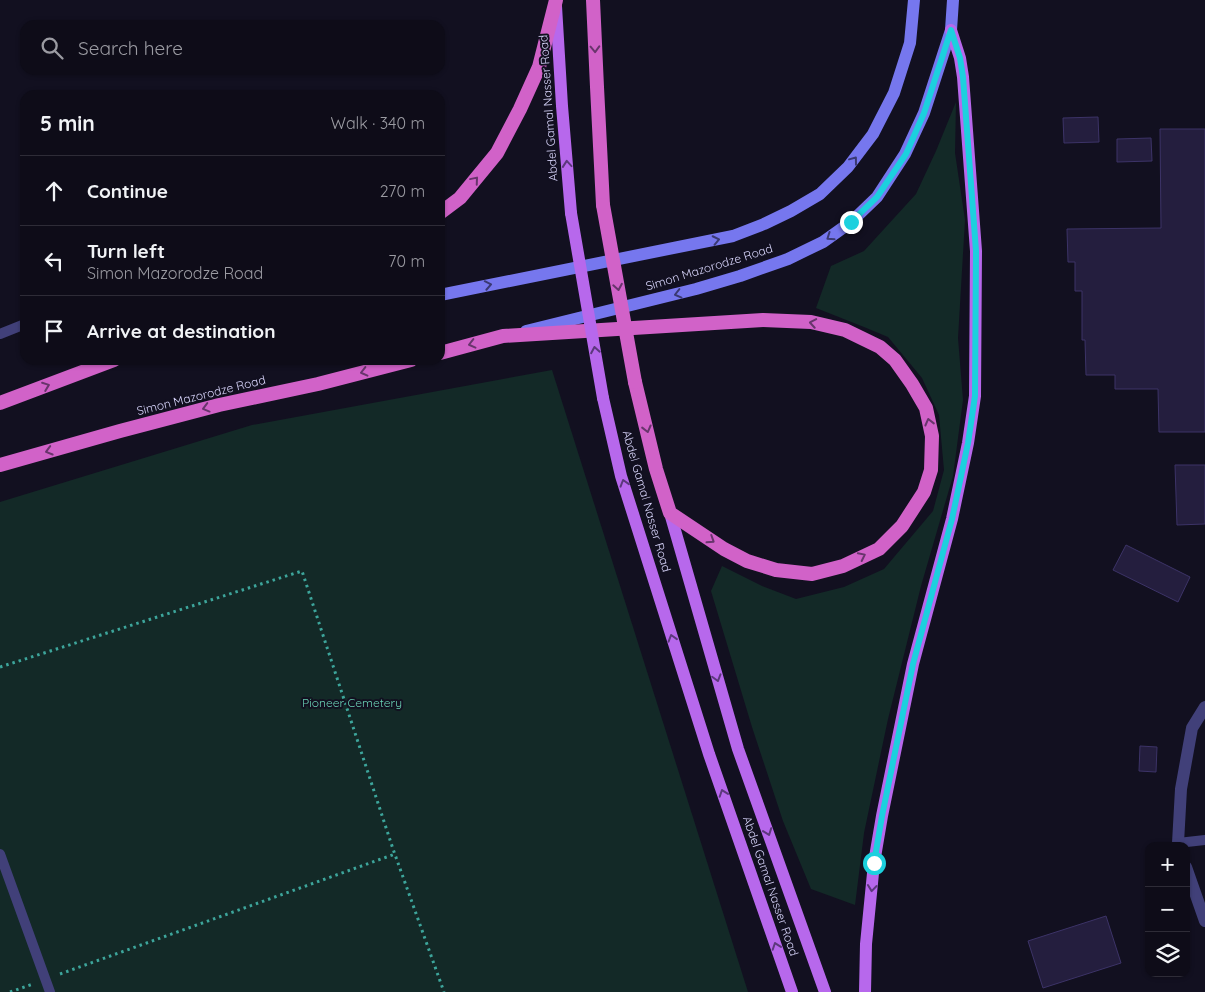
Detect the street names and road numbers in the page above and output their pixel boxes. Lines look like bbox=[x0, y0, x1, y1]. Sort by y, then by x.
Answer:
street label: Abdel Gamal Nasser Road bbox=[535, 34, 561, 182]
street label: Simon Mazorodze Road bbox=[644, 241, 774, 293]
street label: Simon Mazorodze Road bbox=[135, 372, 267, 418]
street label: Abdel Gamal Nasser Road bbox=[620, 428, 674, 574]
street label: Abdel Gamal Nasser Road bbox=[740, 814, 802, 958]

